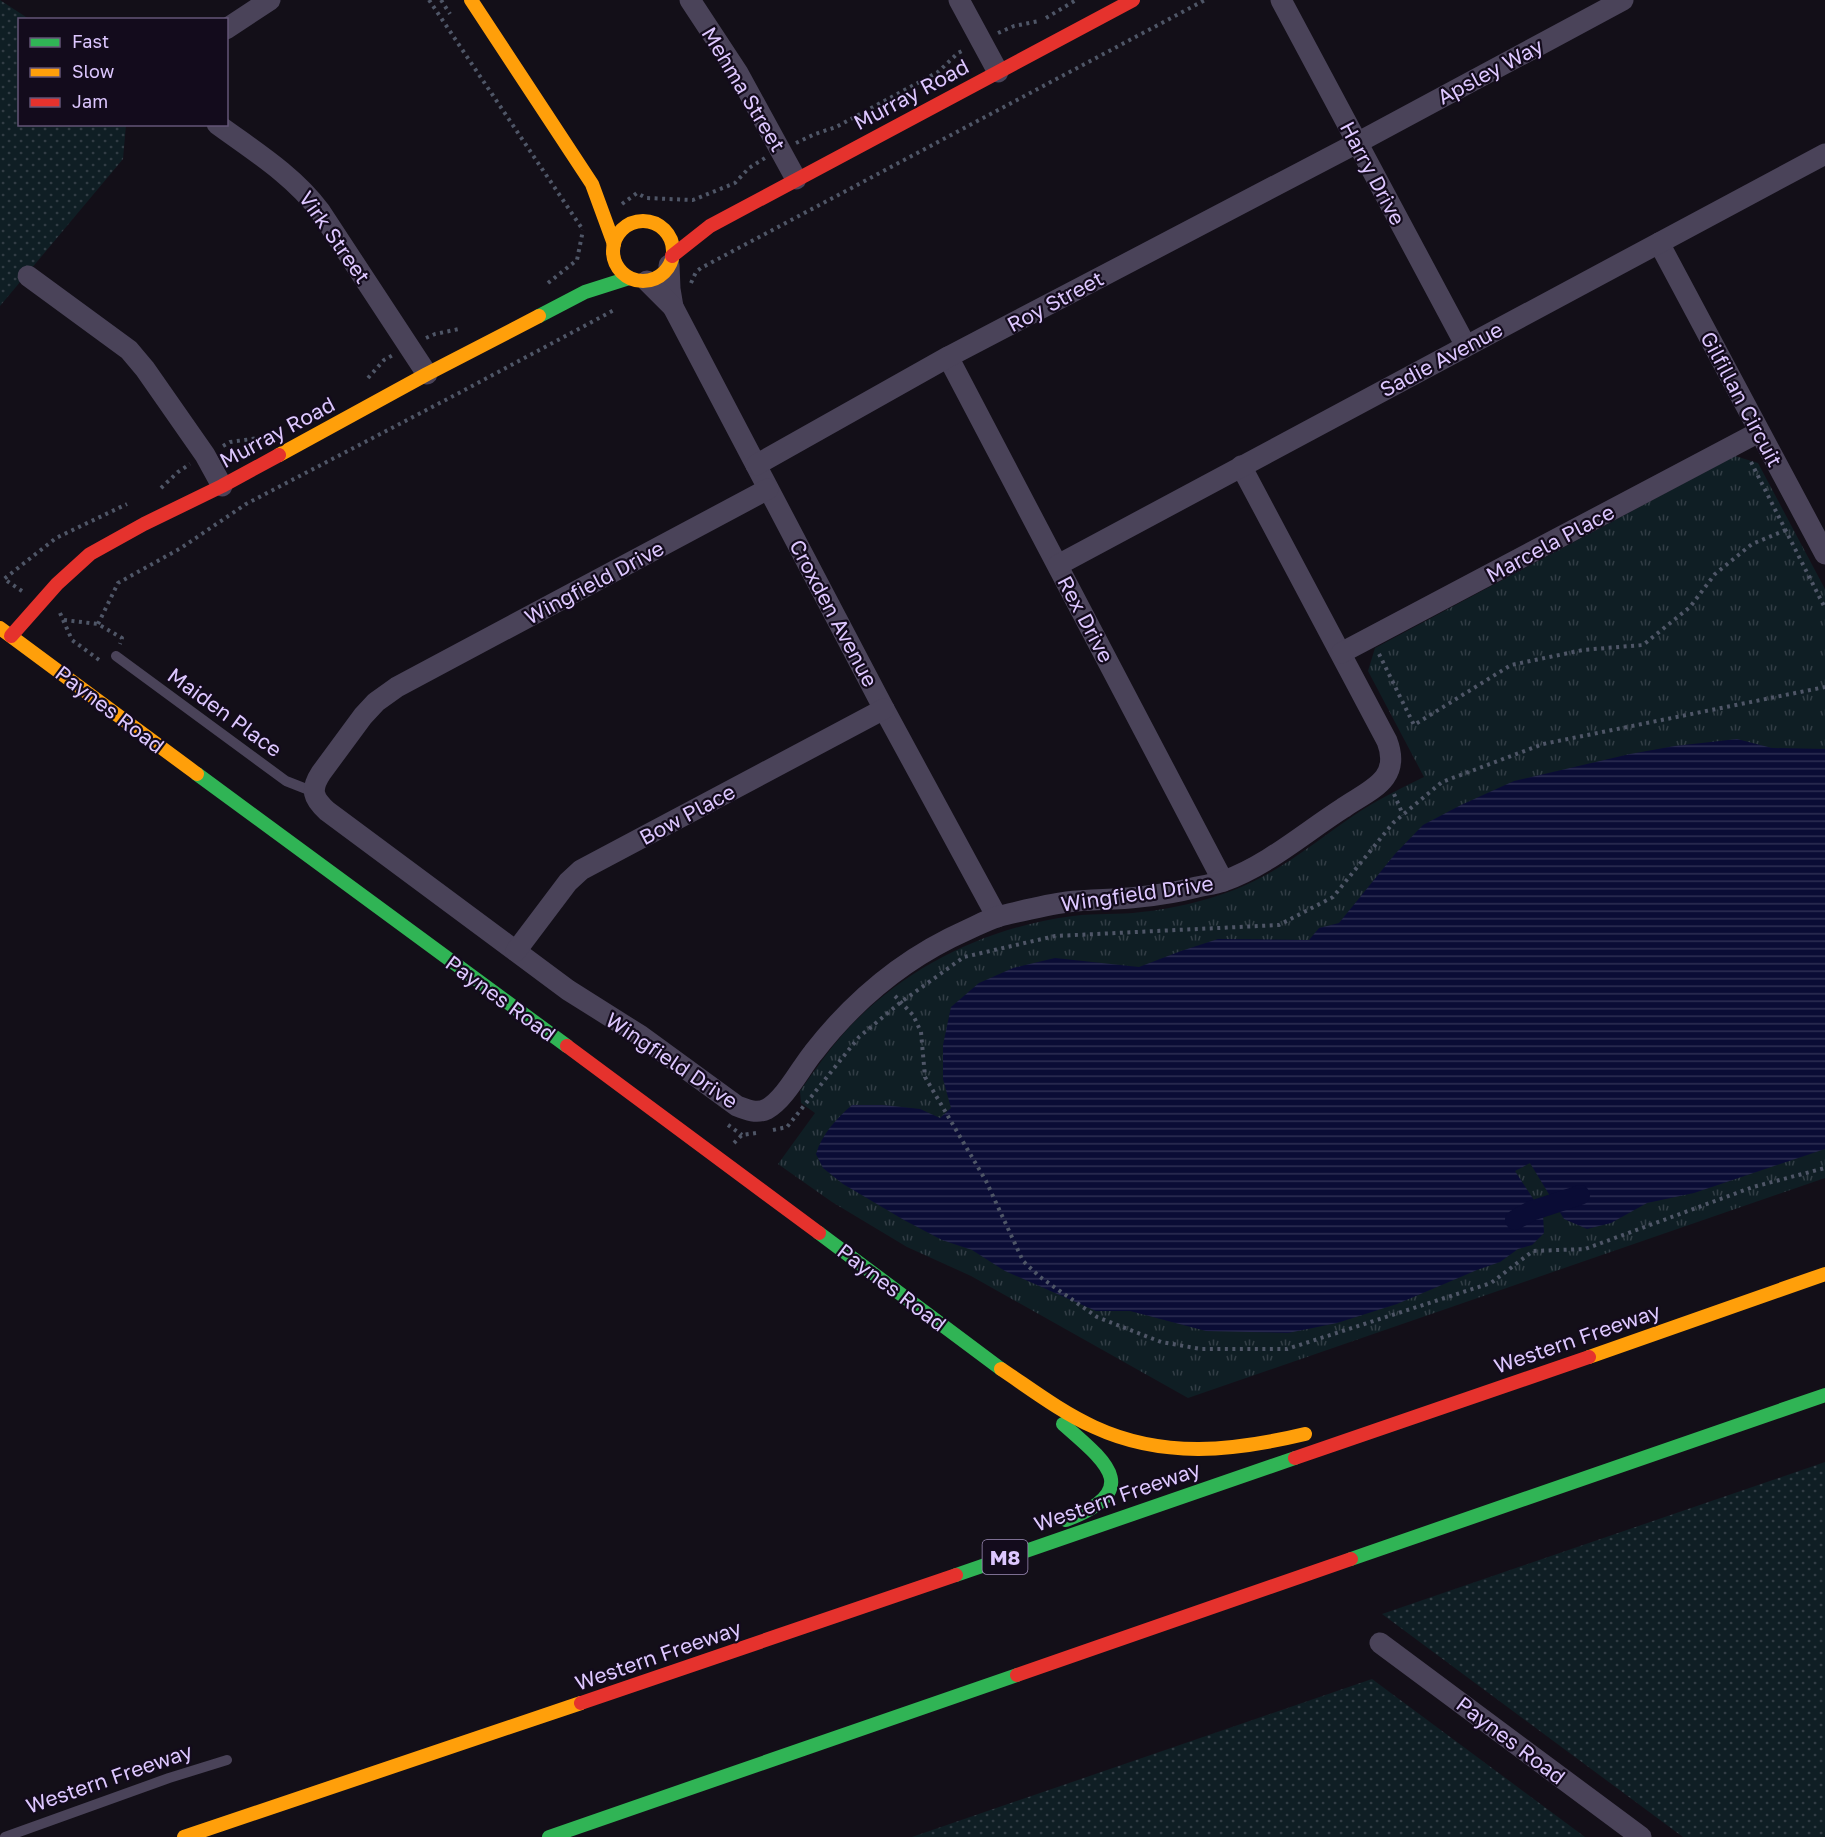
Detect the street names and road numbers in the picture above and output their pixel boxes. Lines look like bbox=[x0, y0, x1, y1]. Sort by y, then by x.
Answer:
street label: Mehma Street bbox=[697, 22, 791, 156]
street label: Apsley Way bbox=[1433, 32, 1547, 110]
street label: Murray Road bbox=[849, 53, 973, 135]
street label: Harry Drive bbox=[1335, 117, 1411, 229]
street label: Virk Street bbox=[294, 186, 376, 288]
street label: Roy Street bbox=[1002, 265, 1108, 337]
street label: Sadie Avenue bbox=[1375, 316, 1507, 402]
street label: Gilfillan Circuit bbox=[1695, 327, 1789, 471]
street label: Murray Road bbox=[215, 391, 339, 473]
street label: Marcela Place bbox=[1481, 498, 1619, 588]
street label: Wingfield Drive bbox=[520, 534, 668, 630]
street label: Croxden Avenue bbox=[784, 535, 884, 691]
street label: Rex Drive bbox=[1052, 571, 1120, 667]
street label: Paynes Road bbox=[50, 660, 170, 758]
street label: Maiden Place bbox=[163, 662, 287, 762]
street label: Bow Place bbox=[635, 778, 739, 850]
street label: Wingfield Drive bbox=[1059, 869, 1215, 917]
street label: Paynes Road bbox=[441, 949, 561, 1047]
street label: Wingfield Drive bbox=[601, 1006, 743, 1114]
street label: Paynes Road bbox=[832, 1238, 952, 1336]
street label: Western Freeway bbox=[1491, 1297, 1664, 1379]
street label: Western Freeway bbox=[1031, 1455, 1204, 1537]
road number: M8 bbox=[982, 1540, 1028, 1574]
street label: Western Freeway bbox=[572, 1614, 745, 1696]
street label: Paynes Road bbox=[1451, 1691, 1571, 1789]
street label: Western Freeway bbox=[23, 1737, 196, 1819]

